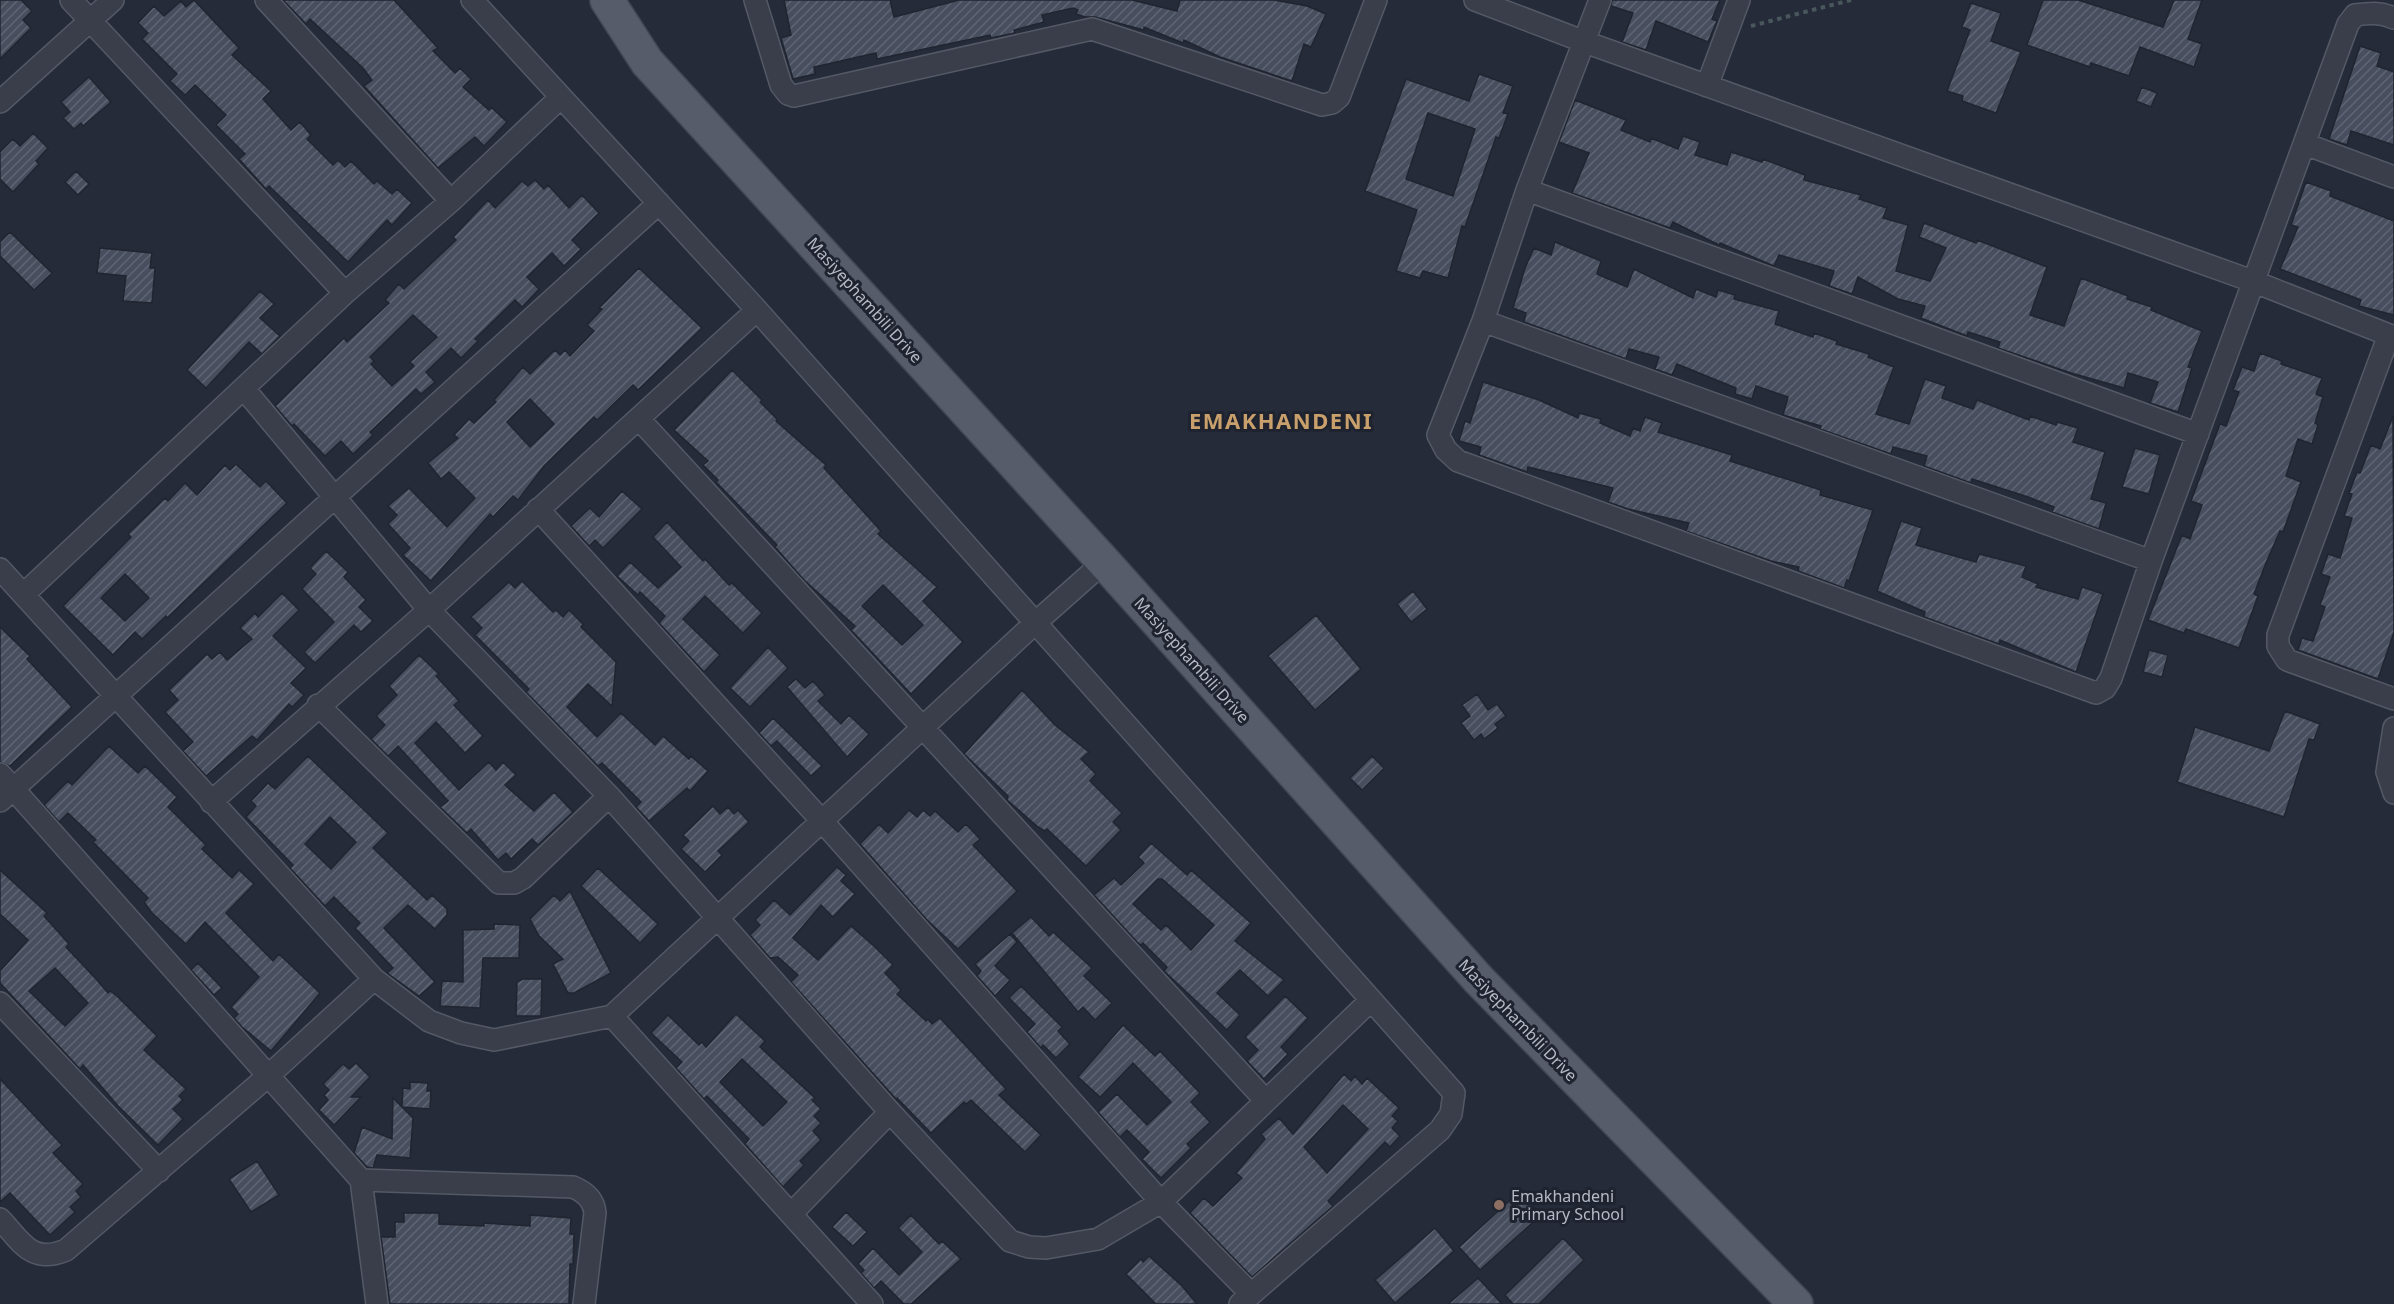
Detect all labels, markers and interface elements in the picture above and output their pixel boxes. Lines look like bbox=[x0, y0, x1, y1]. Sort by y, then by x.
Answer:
street label: Masiyephambili Drive bbox=[803, 232, 927, 368]
district label: EMAKHANDENI bbox=[1189, 405, 1373, 435]
street label: Masiyephambili Drive bbox=[1130, 592, 1254, 728]
street label: Masiyephambili Drive bbox=[1454, 954, 1582, 1086]
place label: Emakhandeni Primary School bbox=[1511, 1185, 1624, 1225]
marker: Emakhandeni Primary School bbox=[1492, 1198, 1506, 1212]

